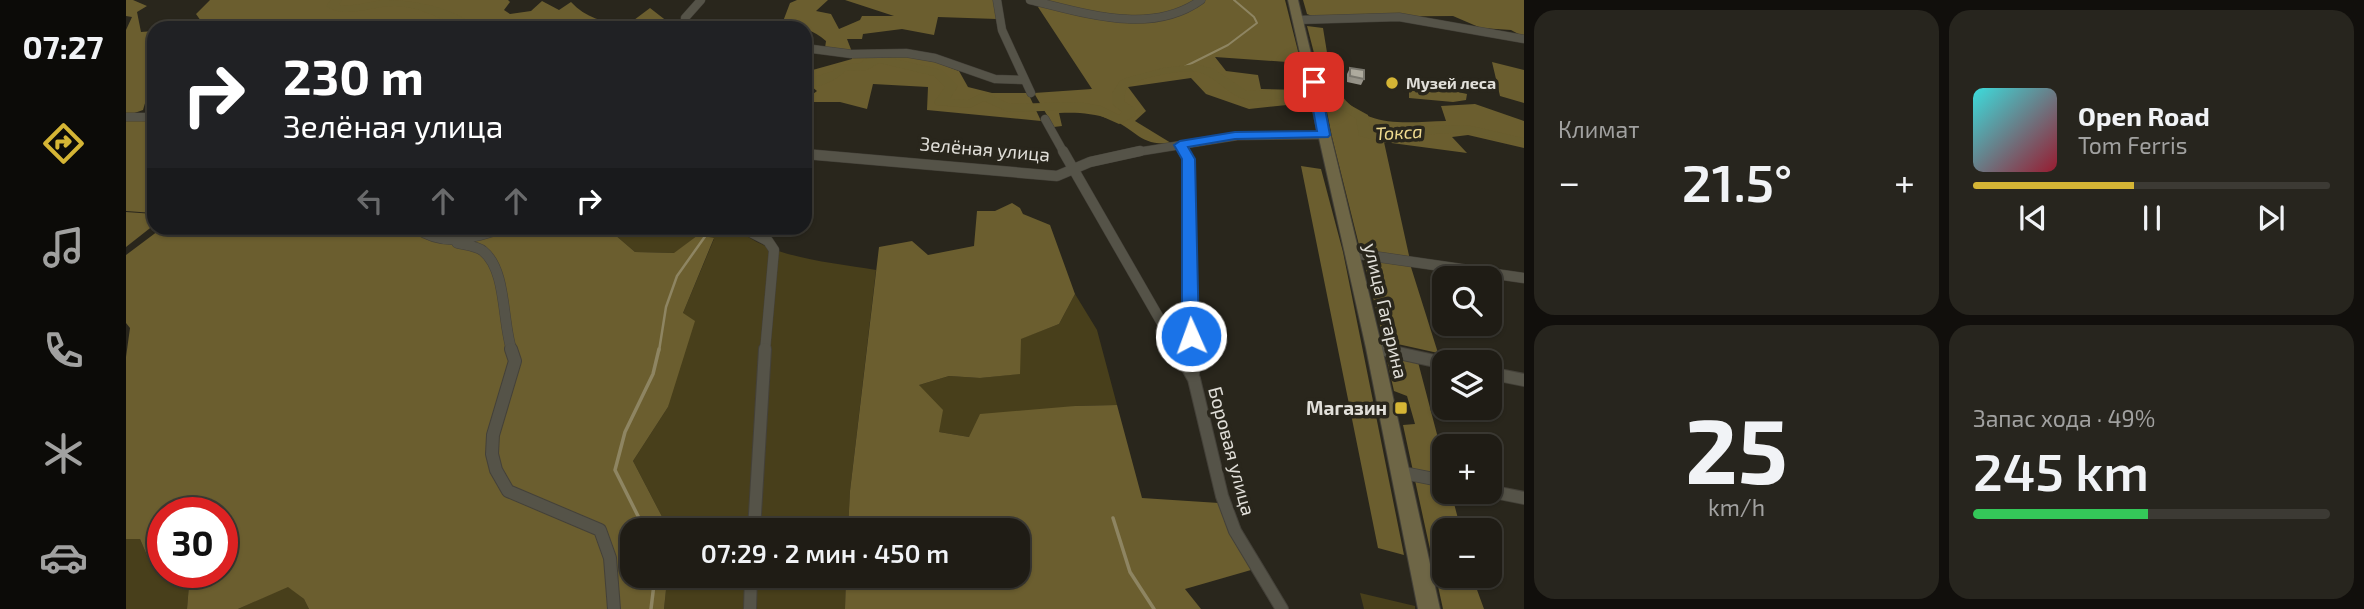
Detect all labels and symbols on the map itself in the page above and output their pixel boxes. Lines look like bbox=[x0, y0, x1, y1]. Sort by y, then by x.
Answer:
pin bbox=[1284, 52, 1344, 112]
place label: Музей леса bbox=[1406, 73, 1496, 92]
marker: Музей леса bbox=[1384, 75, 1400, 91]
water label: Токса bbox=[1375, 120, 1423, 144]
street label: Зелёная улица bbox=[919, 131, 1051, 167]
street label: улица Гагарина bbox=[1359, 241, 1413, 381]
position arrow bbox=[1154, 299, 1228, 373]
street label: Боровая улица bbox=[1203, 384, 1261, 518]
place label: Магазин bbox=[1306, 396, 1387, 419]
marker: Магазин bbox=[1393, 400, 1409, 416]
speed limit sign: 30 bbox=[147, 497, 238, 588]

